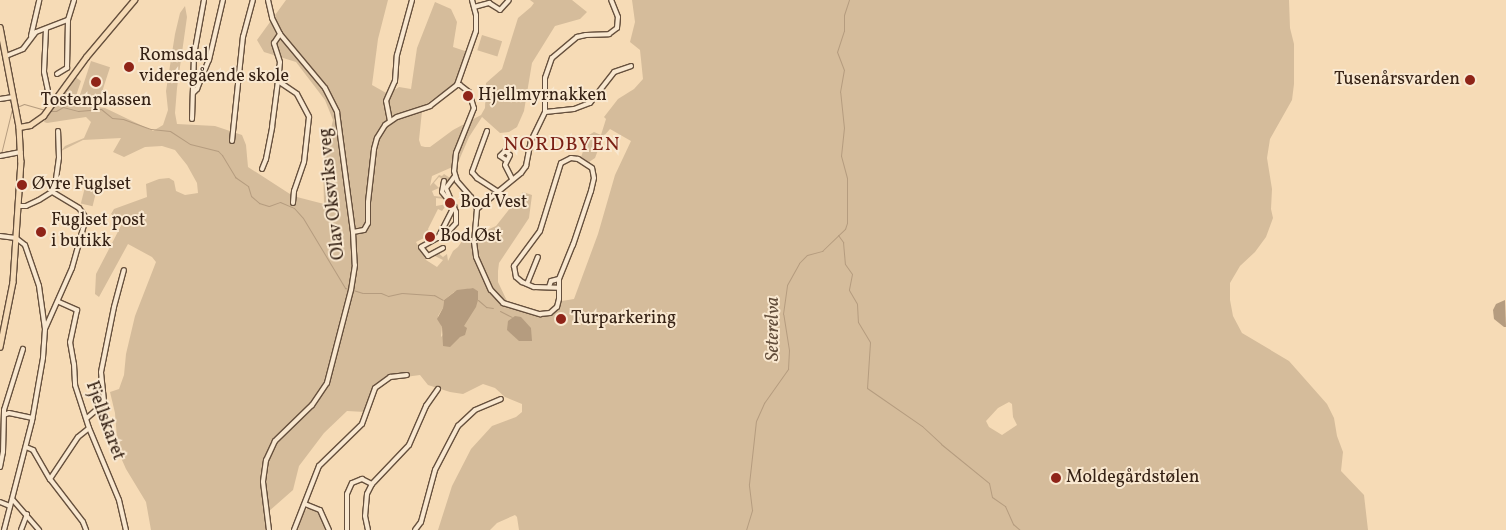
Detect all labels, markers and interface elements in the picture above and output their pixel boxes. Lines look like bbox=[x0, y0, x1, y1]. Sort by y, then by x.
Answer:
place label: Romsdal videregående skole bbox=[139, 46, 289, 88]
marker: Romsdal videregående skole bbox=[123, 61, 135, 73]
place label: Tusenårsvarden bbox=[1334, 69, 1460, 91]
marker: Tusenårsvarden bbox=[1464, 74, 1476, 86]
marker: Tostenplassen bbox=[90, 76, 102, 88]
place label: Hjellmyrnakken bbox=[478, 85, 607, 107]
place label: Tostenplassen bbox=[40, 90, 152, 112]
marker: Hjellmyrnakken bbox=[462, 90, 474, 102]
street label: Olav Oksviks veg bbox=[315, 127, 351, 261]
district label: NORDBYEN bbox=[502, 133, 622, 157]
place label: Øvre Fuglset bbox=[32, 174, 131, 196]
marker: Øvre Fuglset bbox=[16, 179, 28, 191]
place label: Bod Vest bbox=[460, 192, 528, 214]
marker: Bod Vest bbox=[444, 197, 456, 209]
place label: Fuglset post i butikk bbox=[51, 211, 145, 253]
marker: Fuglset post i butikk bbox=[35, 226, 47, 238]
place label: Bod Øst bbox=[440, 226, 502, 248]
marker: Bod Øst bbox=[424, 231, 436, 243]
water label: Seterelva bbox=[763, 297, 785, 361]
place label: Turparkering bbox=[571, 308, 676, 330]
marker: Turparkering bbox=[555, 313, 567, 325]
street label: Fjellskaret bbox=[80, 378, 128, 464]
place label: Moldegårdstølen bbox=[1066, 467, 1200, 489]
marker: Moldegårdstølen bbox=[1050, 472, 1062, 484]

